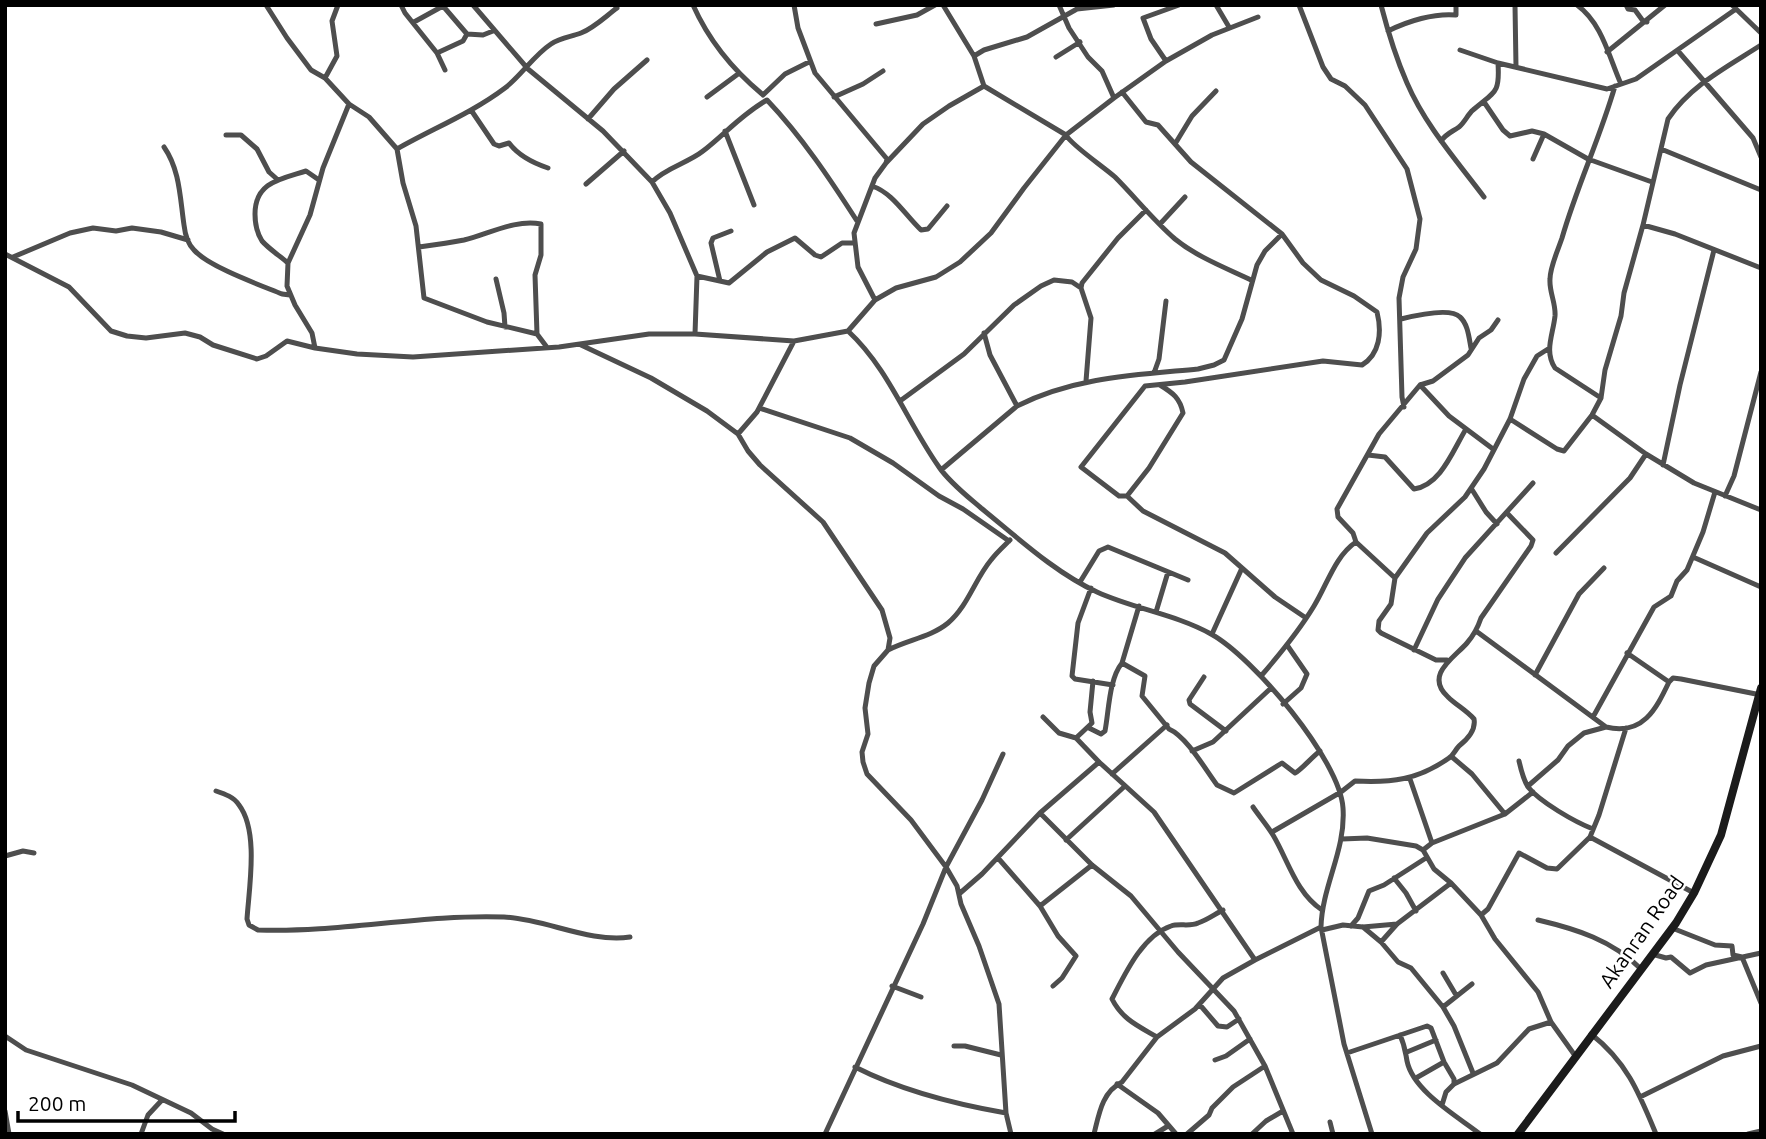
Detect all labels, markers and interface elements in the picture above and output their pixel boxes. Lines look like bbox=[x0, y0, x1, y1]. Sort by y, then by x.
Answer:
street label: Akanran Road bbox=[1594, 871, 1689, 992]
scale bar bbox=[18, 1080, 234, 1124]
text: 200 m bbox=[28, 1091, 86, 1115]

